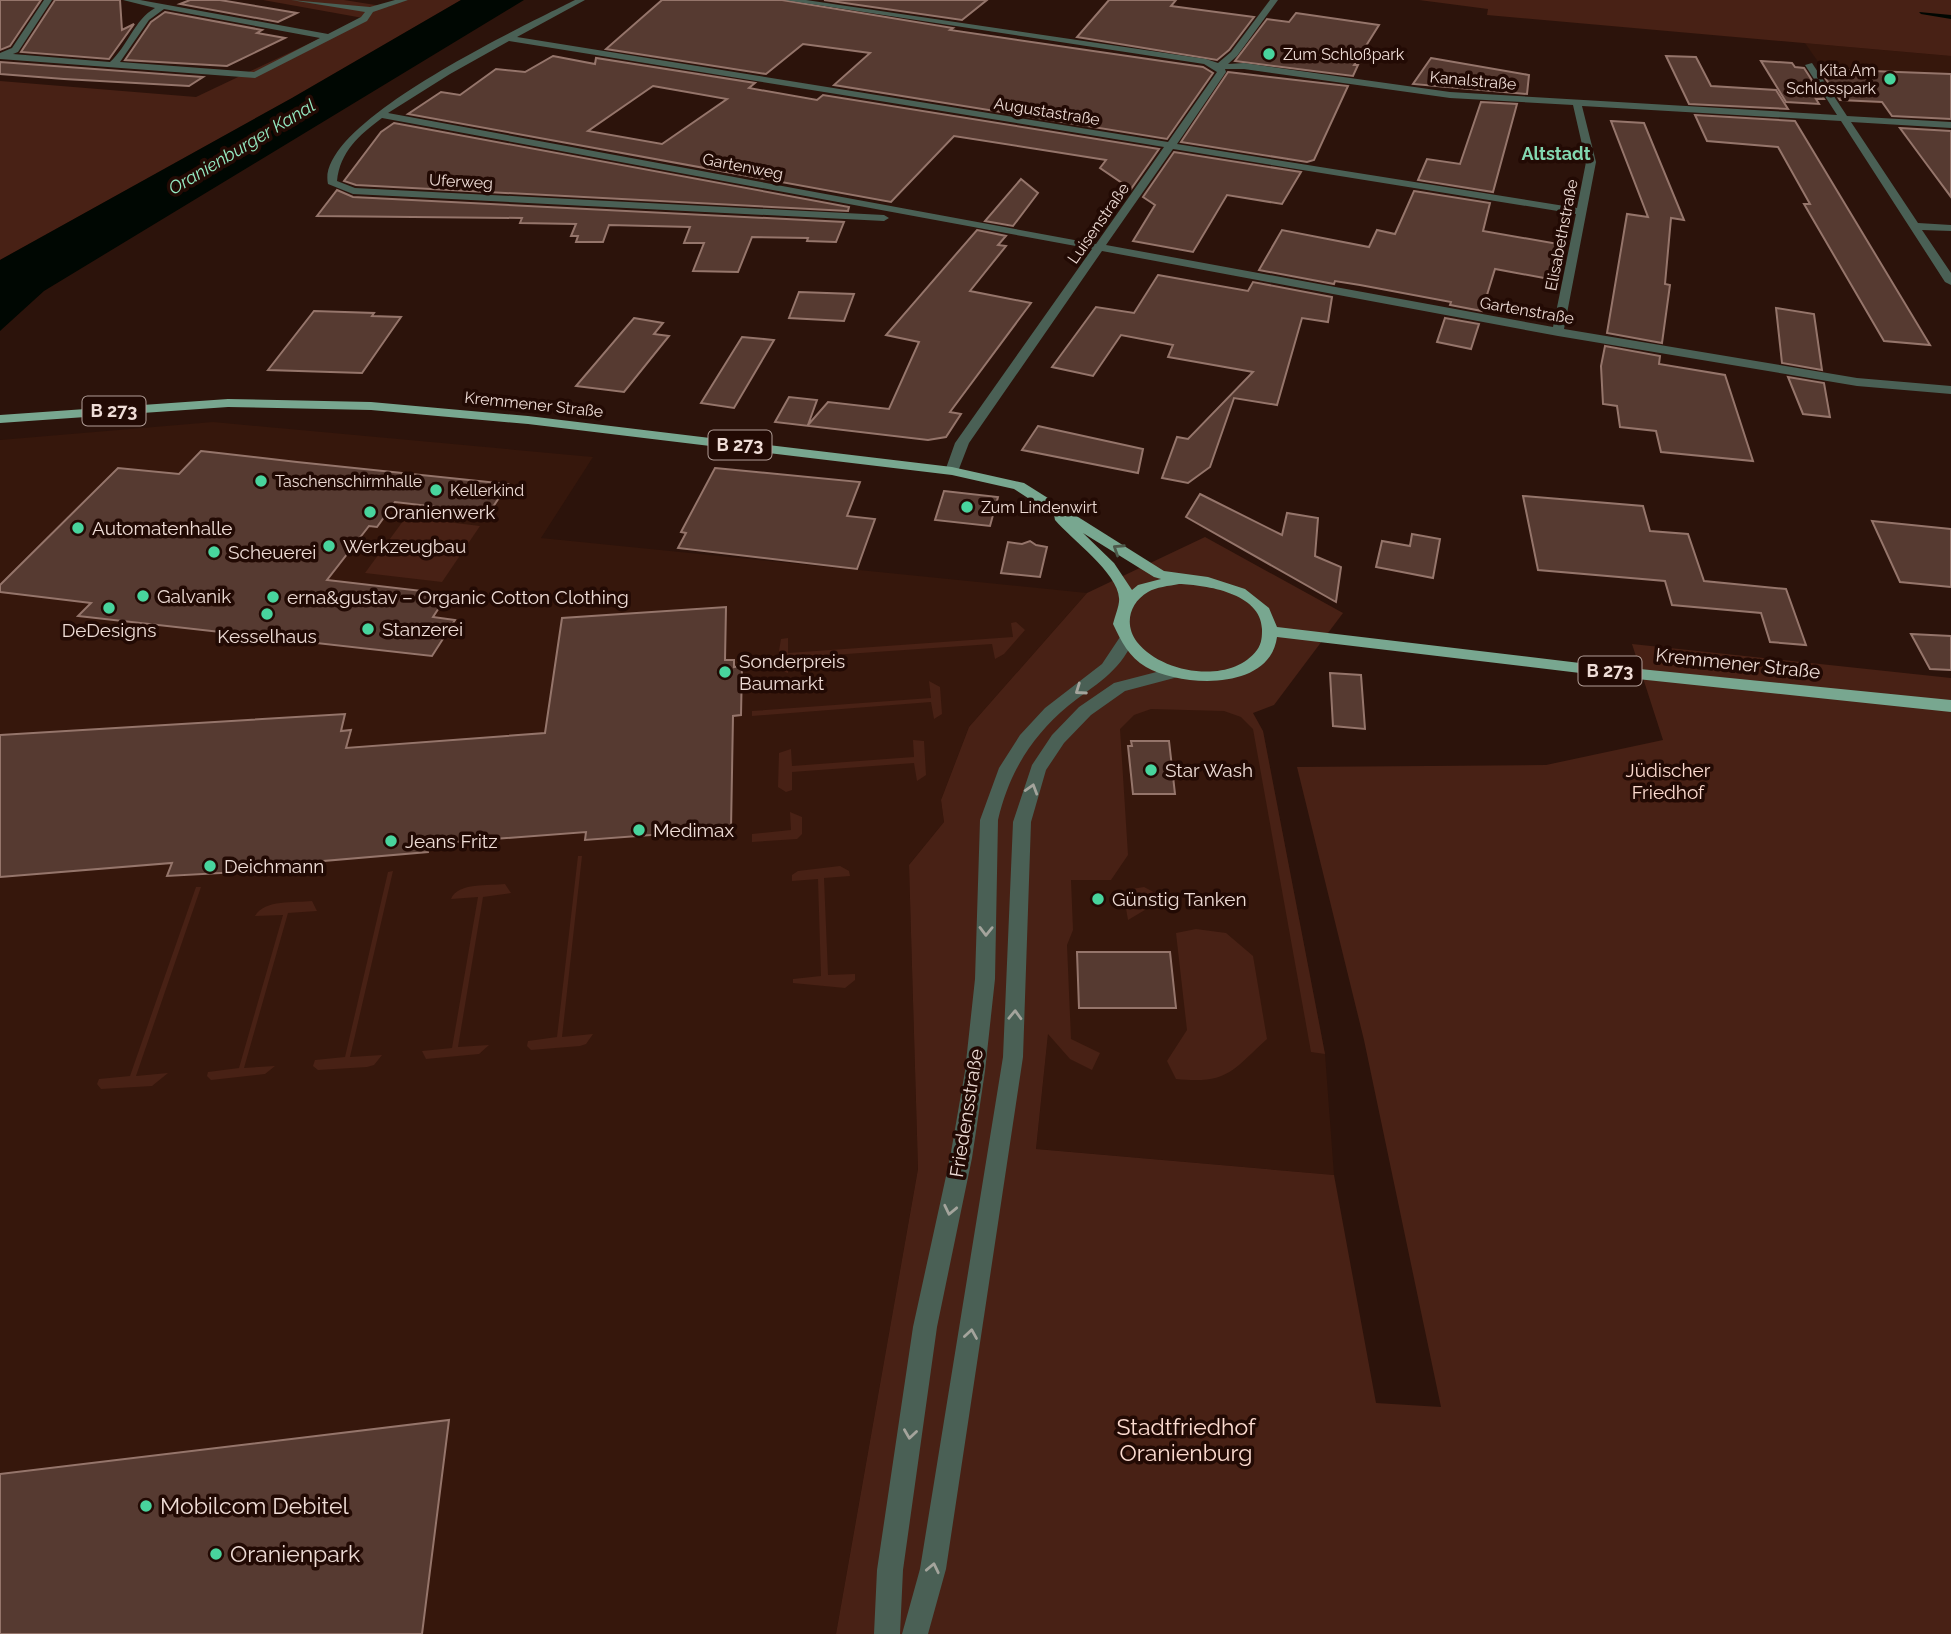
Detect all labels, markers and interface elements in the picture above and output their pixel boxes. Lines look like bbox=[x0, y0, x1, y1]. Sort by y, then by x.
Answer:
place label: Zum Schloßpark bbox=[1283, 45, 1405, 64]
marker: Zum Schloßpark bbox=[1261, 46, 1277, 62]
place label: Kita Am Schlosspark bbox=[1786, 61, 1877, 98]
street label: Kanalstraße bbox=[1429, 67, 1517, 94]
marker: Kita Am Schlosspark bbox=[1882, 71, 1898, 87]
water label: Oranienburger Kanal bbox=[165, 94, 319, 199]
street label: Augustastraße bbox=[993, 94, 1101, 129]
district label: Altstadt bbox=[1521, 143, 1591, 164]
street label: Gartenweg bbox=[701, 149, 785, 184]
street label: Uferweg bbox=[428, 170, 493, 193]
street label: Elisabethstraße bbox=[1541, 178, 1582, 293]
street label: Luisenstraße bbox=[1064, 179, 1133, 267]
street label: Gartenstraße bbox=[1478, 293, 1576, 328]
street label: Kremmener Straße bbox=[464, 388, 604, 421]
road number: B 273 bbox=[82, 396, 146, 426]
road number: B 273 bbox=[708, 430, 772, 460]
place label: Taschenschirmhalle bbox=[275, 472, 422, 491]
marker: Taschenschirmhalle bbox=[253, 473, 269, 489]
place label: Kellerkind bbox=[450, 481, 524, 500]
marker: Kellerkind bbox=[428, 482, 444, 498]
place label: Zum Lindenwirt bbox=[981, 498, 1098, 517]
marker: Zum Lindenwirt bbox=[959, 499, 975, 515]
place label: Oranienwerk bbox=[384, 501, 495, 523]
marker: Oranienwerk bbox=[362, 504, 378, 520]
place label: Automatenhalle bbox=[92, 517, 233, 539]
marker: Automatenhalle bbox=[70, 520, 86, 536]
place label: Werkzeugbau bbox=[343, 535, 466, 557]
marker: Werkzeugbau bbox=[321, 538, 337, 554]
place label: Scheuerei bbox=[228, 541, 316, 563]
marker: Scheuerei bbox=[206, 544, 222, 560]
one-way arrow bbox=[1113, 545, 1126, 558]
place label: Galvanik bbox=[157, 585, 231, 607]
place label: erna&gustav – Organic Cotton Clothing bbox=[287, 586, 629, 608]
marker: Galvanik bbox=[135, 588, 151, 604]
marker: erna&gustav – Organic Cotton Clothing bbox=[265, 589, 281, 605]
marker: DeDesigns bbox=[101, 600, 117, 616]
marker: Kesselhaus bbox=[259, 606, 275, 622]
place label: Stanzerei bbox=[382, 618, 463, 640]
place label: DeDesigns bbox=[62, 619, 156, 641]
marker: Stanzerei bbox=[360, 621, 376, 637]
place label: Kesselhaus bbox=[217, 625, 317, 647]
street label: Kremmener Straße bbox=[1655, 643, 1821, 683]
place label: Sonderpreis Baumarkt bbox=[739, 650, 845, 694]
road number: B 273 bbox=[1578, 656, 1642, 686]
marker: Sonderpreis Baumarkt bbox=[717, 664, 733, 680]
one-way arrow bbox=[1075, 682, 1088, 694]
place label: Star Wash bbox=[1165, 759, 1253, 781]
park label: Jüdischer Friedhof bbox=[1626, 759, 1711, 803]
marker: Star Wash bbox=[1143, 762, 1159, 778]
one-way arrow bbox=[1023, 783, 1038, 795]
place label: Medimax bbox=[653, 819, 734, 841]
marker: Medimax bbox=[631, 822, 647, 838]
place label: Jeans Fritz bbox=[405, 830, 498, 852]
marker: Jeans Fritz bbox=[383, 833, 399, 849]
place label: Deichmann bbox=[224, 855, 324, 877]
marker: Deichmann bbox=[202, 858, 218, 874]
place label: Günstig Tanken bbox=[1112, 888, 1247, 910]
marker: Günstig Tanken bbox=[1090, 891, 1106, 907]
one-way arrow bbox=[978, 926, 993, 937]
one-way arrow bbox=[1007, 1009, 1022, 1020]
street label: Friedensstraße bbox=[945, 1047, 987, 1179]
one-way arrow bbox=[943, 1204, 958, 1216]
one-way arrow bbox=[963, 1328, 978, 1340]
park label: Stadtfriedhof Oranienburg bbox=[1117, 1413, 1257, 1466]
one-way arrow bbox=[902, 1428, 917, 1440]
place label: Mobilcom Debitel bbox=[160, 1492, 349, 1519]
marker: Mobilcom Debitel bbox=[138, 1498, 154, 1514]
place label: Oranienpark bbox=[230, 1540, 360, 1567]
marker: Oranienpark bbox=[208, 1546, 224, 1562]
one-way arrow bbox=[924, 1562, 939, 1574]

